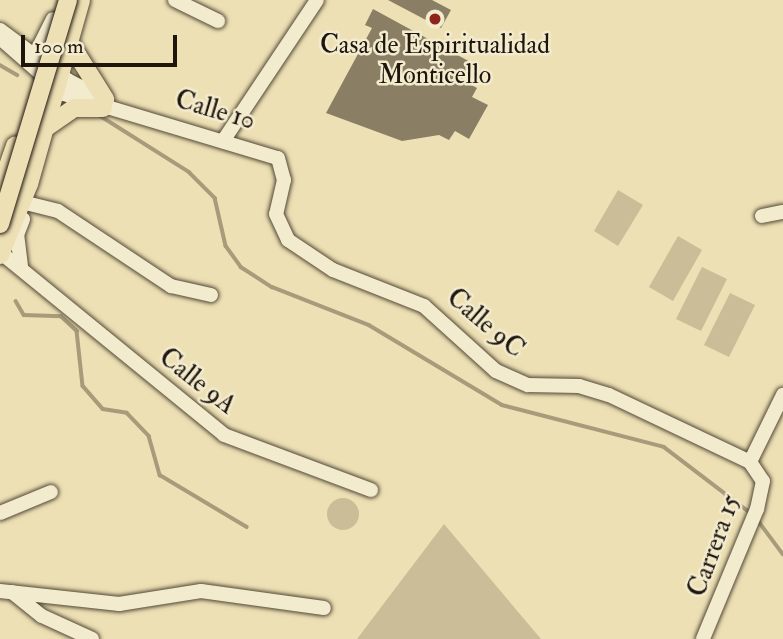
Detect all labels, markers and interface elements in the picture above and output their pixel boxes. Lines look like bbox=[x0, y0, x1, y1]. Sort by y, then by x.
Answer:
marker: Casa de Espiritualidad Monticello bbox=[427, 11, 443, 27]
scale bar bbox=[24, 21, 180, 65]
place label: Casa de Espiritualidad Monticello bbox=[320, 30, 550, 92]
text: 100 m bbox=[34, 33, 84, 60]
street label: Calle 10 bbox=[171, 85, 259, 137]
street label: Calle 9C bbox=[440, 283, 530, 365]
street label: Calle 9A bbox=[152, 342, 242, 422]
street label: Carrera 15 bbox=[682, 491, 748, 601]

